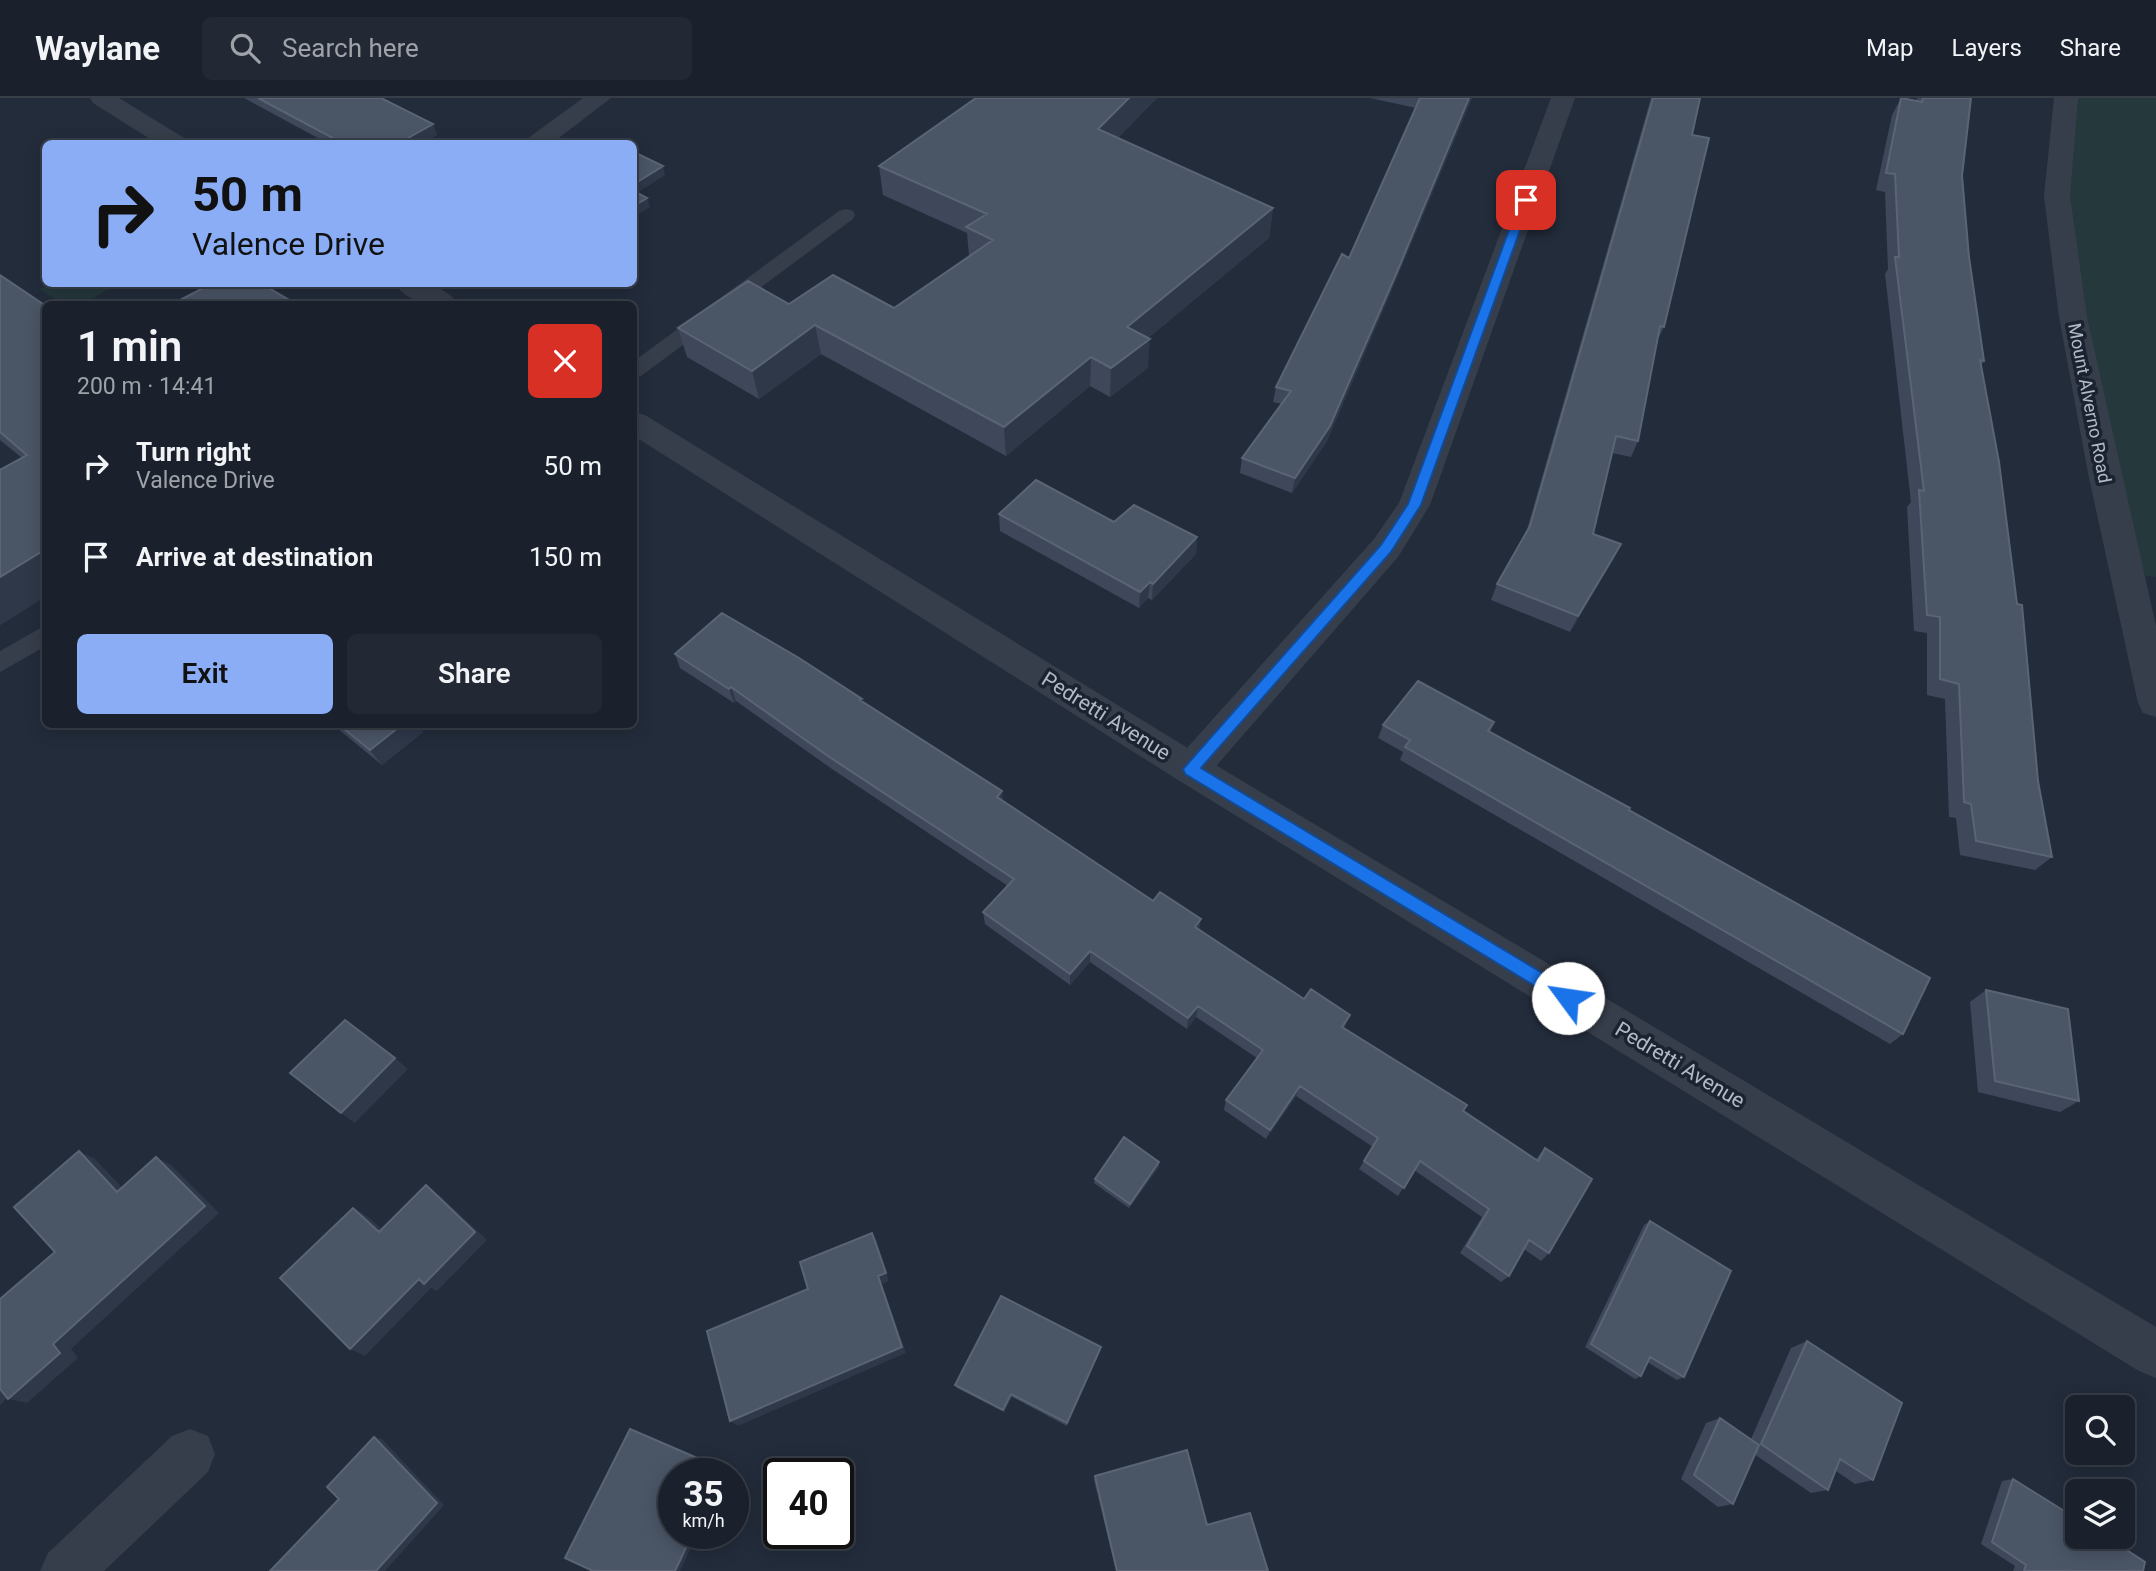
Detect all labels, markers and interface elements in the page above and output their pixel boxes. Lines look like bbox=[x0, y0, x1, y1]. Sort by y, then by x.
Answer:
search box bbox=[202, 17, 692, 80]
text: Waylane bbox=[35, 29, 160, 68]
icon: search bbox=[226, 29, 264, 67]
text: Search here bbox=[282, 33, 419, 63]
text: Map bbox=[1866, 34, 1914, 62]
text: Layers bbox=[1952, 34, 2022, 62]
text: Share bbox=[2060, 34, 2121, 62]
text: 50 m bbox=[192, 166, 303, 223]
icon: right bbox=[77, 168, 168, 259]
pin bbox=[1496, 170, 1556, 230]
icon: arrive bbox=[1507, 181, 1545, 219]
text: Valence Drive bbox=[192, 225, 385, 263]
street label: Mount Alverno Road bbox=[2064, 321, 2116, 485]
text: 1 min bbox=[77, 322, 182, 371]
button: close bbox=[528, 324, 602, 398]
text: 200 m · 14:41 bbox=[77, 373, 216, 400]
text: Turn right bbox=[136, 437, 251, 467]
icon: right bbox=[77, 447, 115, 485]
text: 50 m bbox=[544, 451, 602, 481]
text: Valence Drive bbox=[136, 467, 275, 494]
icon: arrive bbox=[77, 538, 115, 576]
text: Arrive at destination bbox=[136, 542, 373, 572]
text: 150 m bbox=[529, 542, 602, 572]
button: Exit bbox=[77, 634, 333, 714]
button: Share bbox=[347, 634, 602, 714]
street label: Pedretti Avenue bbox=[1037, 667, 1175, 765]
position arrow bbox=[1531, 961, 1605, 1035]
street label: Pedretti Avenue bbox=[1611, 1017, 1749, 1113]
map controls bbox=[2065, 1395, 2135, 1549]
button: search bbox=[2065, 1395, 2135, 1465]
speed limit sign: 40 bbox=[763, 1458, 854, 1549]
text: 35 bbox=[683, 1474, 724, 1515]
button: layers bbox=[2065, 1479, 2135, 1549]
text: km/h bbox=[682, 1510, 725, 1531]

